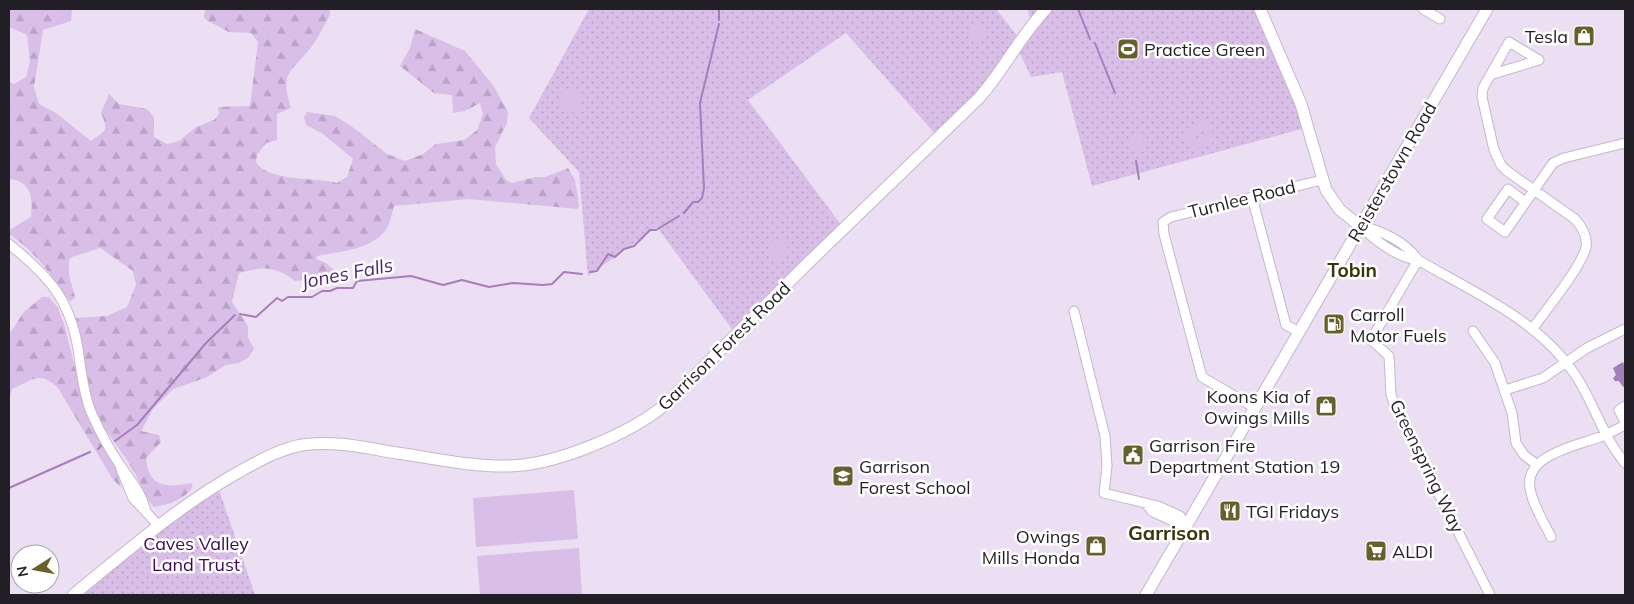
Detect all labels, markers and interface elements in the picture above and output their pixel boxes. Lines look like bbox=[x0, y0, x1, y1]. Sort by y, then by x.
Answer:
shop icon: Tesla bbox=[1572, 24, 1596, 48]
place label: Tesla bbox=[1525, 25, 1568, 48]
sports icon: Practice Green bbox=[1116, 37, 1140, 61]
place label: Practice Green bbox=[1144, 38, 1265, 61]
street label: Reisterstown Road bbox=[1343, 98, 1441, 246]
street label: Turnlee Road bbox=[1186, 175, 1298, 223]
water label: Jones Falls bbox=[297, 252, 395, 294]
district label: Tobin bbox=[1327, 258, 1377, 282]
street label: Garrison Forest Road bbox=[653, 277, 795, 415]
place label: Carroll Motor Fuels bbox=[1350, 303, 1447, 347]
fuel station icon: Carroll Motor Fuels bbox=[1322, 312, 1346, 336]
place label: Koons Kia of Owings Mills bbox=[1204, 385, 1311, 429]
shop icon: Koons Kia of Owings Mills bbox=[1314, 394, 1338, 418]
street label: Greenspring Way bbox=[1385, 396, 1469, 537]
place label: Garrison Fire Department Station 19 bbox=[1149, 434, 1340, 478]
public building icon: Garrison Fire Department Station 19 bbox=[1121, 443, 1145, 467]
place label: Garrison Forest School bbox=[859, 455, 971, 499]
school or university icon: Garrison Forest School bbox=[831, 464, 855, 488]
restaurant icon: TGI Fridays bbox=[1218, 499, 1242, 523]
place label: TGI Fridays bbox=[1246, 500, 1339, 523]
district label: Garrison bbox=[1128, 520, 1210, 545]
place label: Owings Mills Honda bbox=[982, 525, 1080, 569]
park label: Caves Valley Land Trust bbox=[143, 532, 249, 576]
shop icon: Owings Mills Honda bbox=[1084, 534, 1108, 558]
supermarket icon: ALDI bbox=[1364, 539, 1388, 563]
place label: ALDI bbox=[1392, 540, 1433, 563]
north arrow bbox=[10, 544, 60, 594]
text: N bbox=[12, 565, 32, 578]

